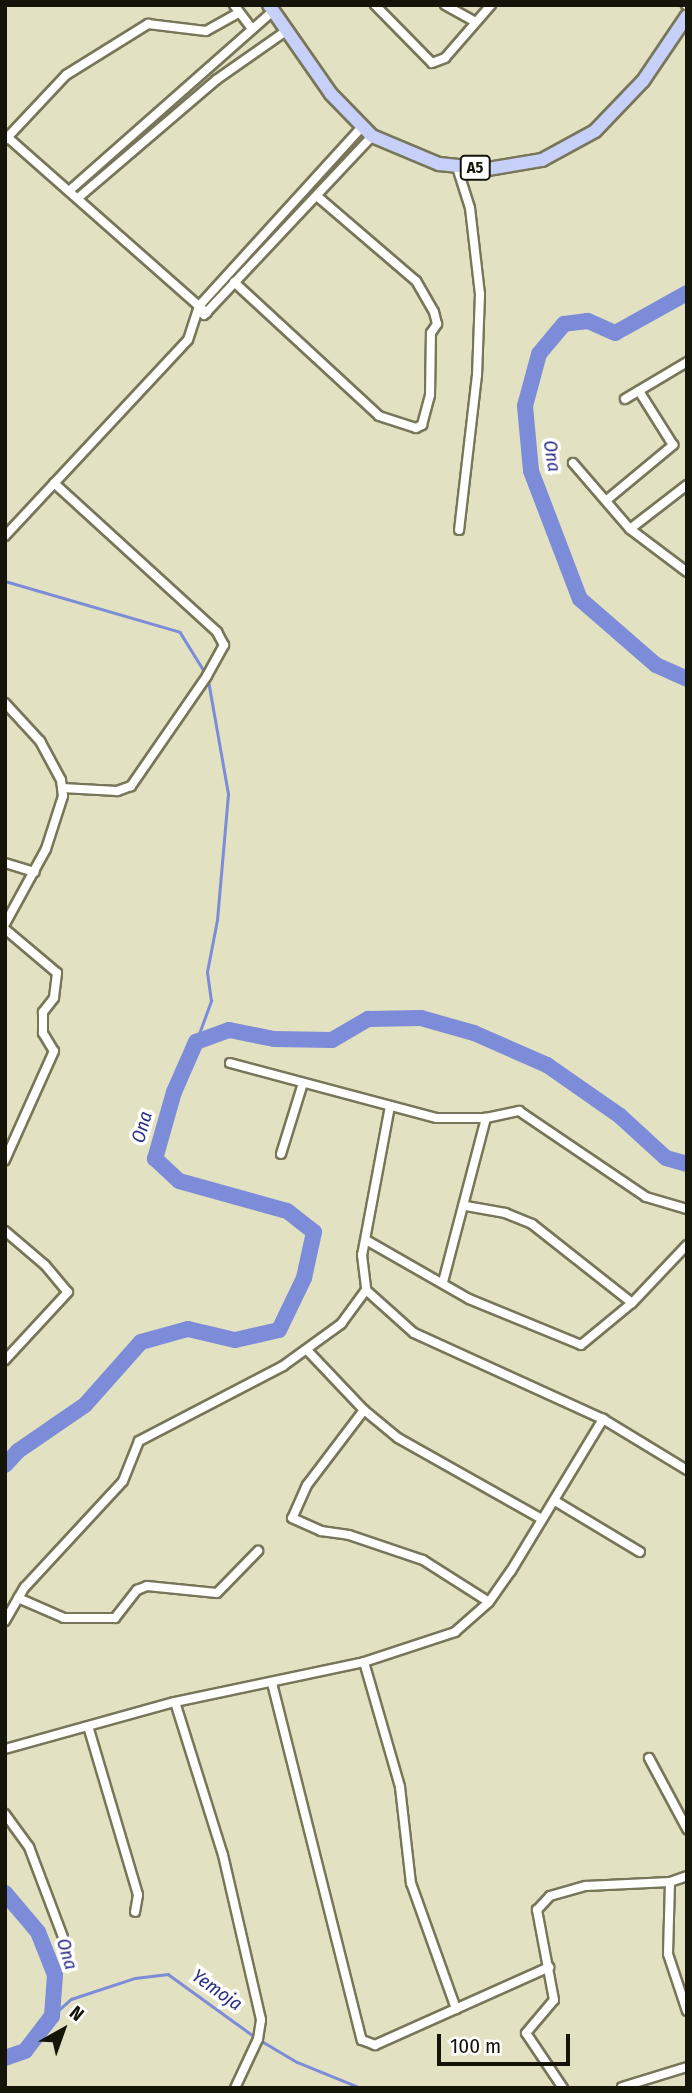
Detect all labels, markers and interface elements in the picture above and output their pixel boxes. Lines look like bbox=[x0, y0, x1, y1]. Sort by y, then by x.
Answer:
road number: A5 bbox=[459, 156, 491, 180]
water label: Ona bbox=[538, 439, 566, 473]
water label: Ona bbox=[127, 1109, 157, 1145]
water label: Ona bbox=[51, 1936, 83, 1972]
water label: Yemoja bbox=[187, 1964, 247, 2016]
north arrow bbox=[28, 1995, 98, 2065]
text: N bbox=[65, 2001, 89, 2026]
scale bar bbox=[440, 2020, 573, 2064]
text: 100 m bbox=[450, 2033, 501, 2059]

